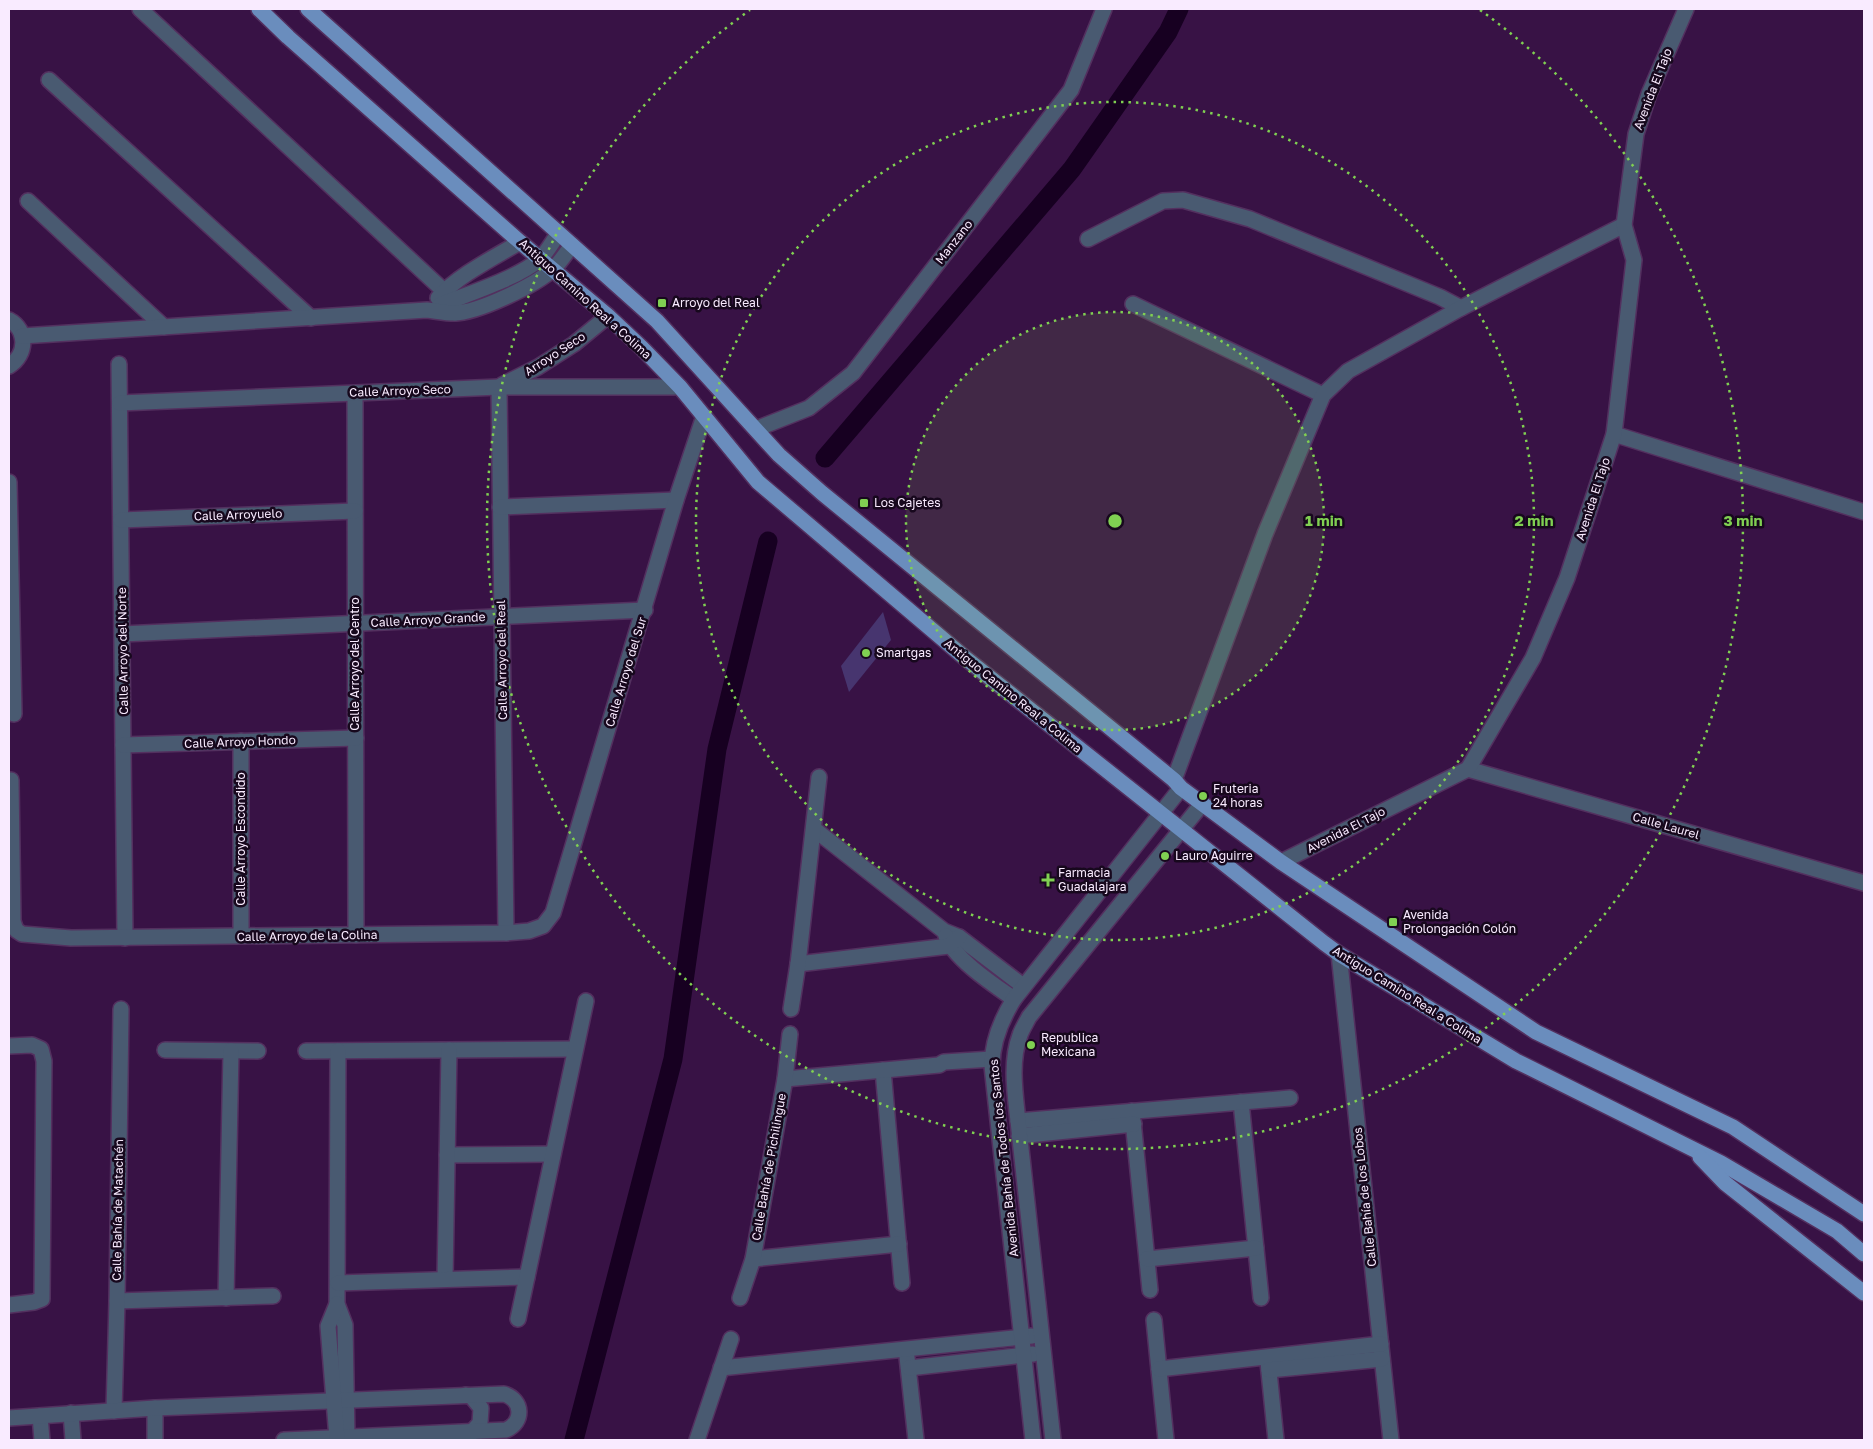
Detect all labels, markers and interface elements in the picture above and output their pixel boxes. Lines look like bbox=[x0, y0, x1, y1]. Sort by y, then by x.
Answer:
street label: Avenida El Tajo bbox=[1630, 46, 1675, 132]
street label: Manzano bbox=[932, 217, 976, 267]
street label: Antiguo Camino Real a Colima bbox=[516, 235, 655, 362]
place label: Arroyo del Real bbox=[672, 295, 760, 310]
marker: Arroyo del Real bbox=[656, 297, 668, 309]
street label: Arroyo Seco bbox=[522, 328, 588, 379]
street label: Calle Arroyo Seco bbox=[349, 381, 451, 400]
street label: Avenida El Tajo bbox=[1572, 456, 1613, 542]
place label: Los Cajetes bbox=[874, 495, 941, 510]
marker: Los Cajetes bbox=[858, 497, 870, 509]
street label: Calle Arroyuelo bbox=[193, 505, 282, 524]
text: 1 min bbox=[1305, 511, 1343, 529]
text: 2 min bbox=[1514, 511, 1554, 529]
text: 3 min bbox=[1723, 511, 1763, 529]
centre of rings bbox=[1106, 512, 1124, 530]
street label: Calle Arroyo del Norte bbox=[114, 587, 131, 715]
street label: Calle Arroyo del Centro bbox=[347, 597, 362, 731]
street label: Calle Arroyo del Real bbox=[493, 600, 510, 720]
street label: Calle Arroyo Grande bbox=[370, 609, 486, 630]
street label: Calle Arroyo del Sur bbox=[602, 615, 649, 729]
street label: Antiguo Camino Real a Colima bbox=[941, 635, 1085, 756]
place label: Smartgas bbox=[876, 645, 931, 660]
marker: Smartgas bbox=[860, 647, 872, 659]
street label: Calle Arroyo Hondo bbox=[184, 732, 296, 751]
street label: Calle Arroyo Escondido bbox=[233, 772, 248, 906]
place label: Fruteria 24 horas bbox=[1213, 781, 1263, 810]
marker: Fruteria 24 horas bbox=[1197, 790, 1209, 802]
street label: Avenida El Tajo bbox=[1304, 803, 1388, 856]
street label: Calle Laurel bbox=[1631, 809, 1701, 842]
place label: Lauro Aguirre bbox=[1175, 848, 1253, 863]
marker: Lauro Aguirre bbox=[1159, 850, 1171, 862]
place label: Farmacia Guadalajara bbox=[1058, 865, 1127, 894]
marker: Farmacia Guadalajara bbox=[1042, 874, 1054, 886]
place label: Avenida Prolongación Colón bbox=[1403, 907, 1516, 936]
marker: Avenida Prolongación Colón bbox=[1387, 916, 1399, 928]
street label: Calle Arroyo de la Colina bbox=[236, 927, 378, 944]
street label: Antiguo Camino Real a Colima bbox=[1330, 942, 1484, 1047]
place label: Republica Mexicana bbox=[1041, 1030, 1098, 1059]
marker: Republica Mexicana bbox=[1025, 1039, 1037, 1051]
street label: Avenida Bahía de Todos los Santos bbox=[986, 1058, 1021, 1258]
street label: Calle Bahía de Pichilingue bbox=[748, 1092, 789, 1242]
street label: Calle Bahía de los Lobos bbox=[1350, 1127, 1379, 1268]
street label: Calle Bahía de Matachén bbox=[109, 1139, 126, 1281]

